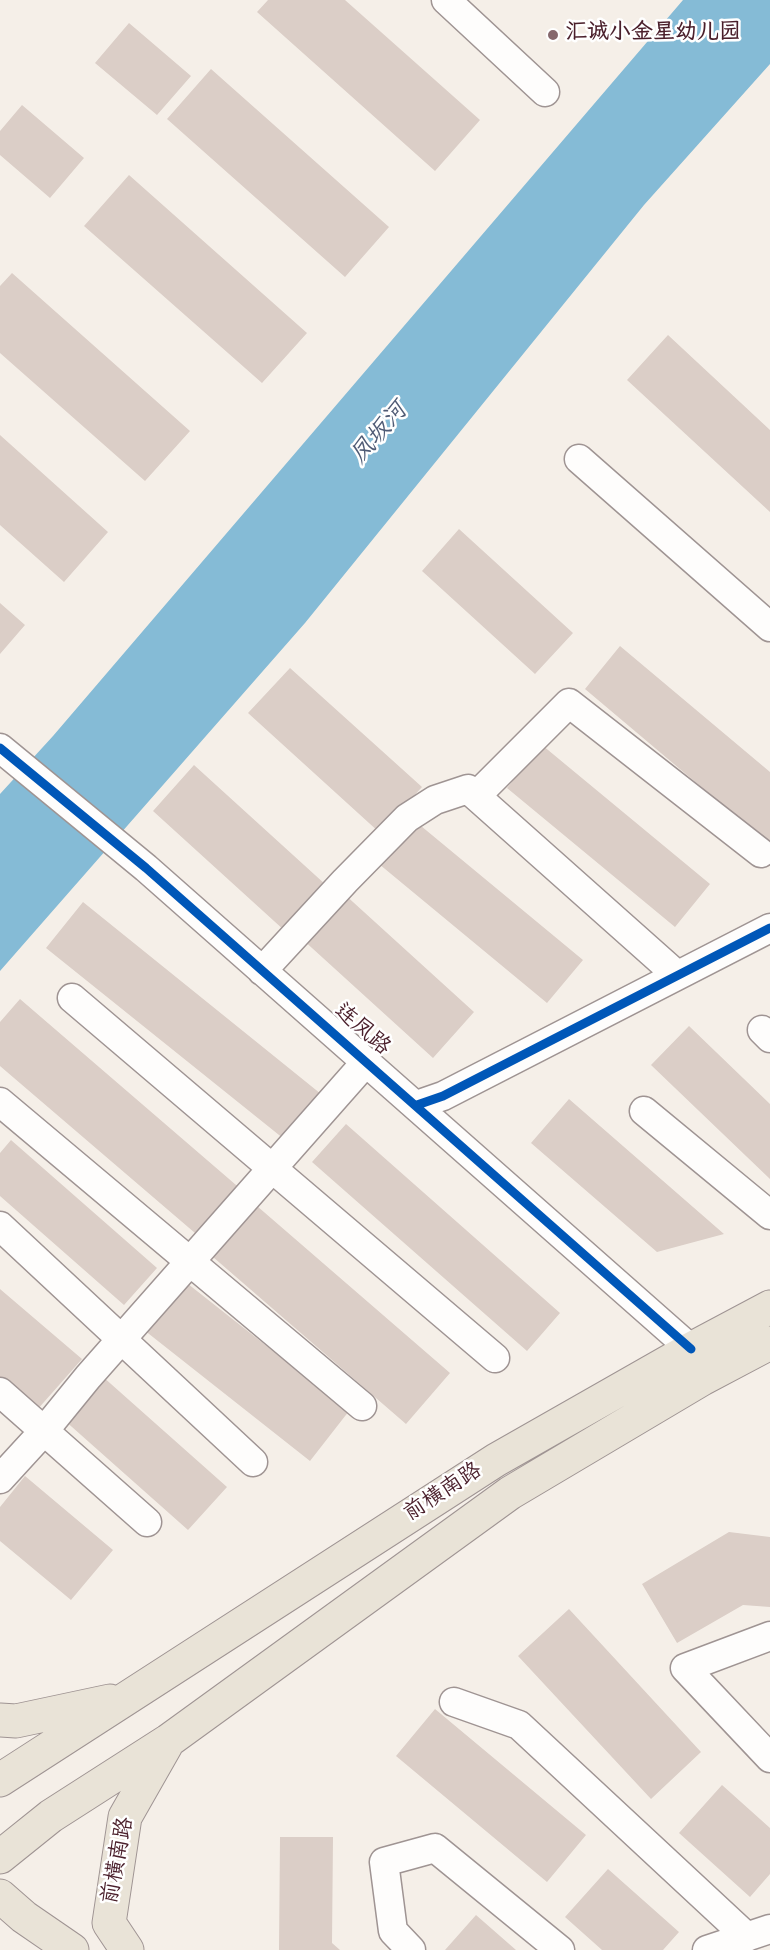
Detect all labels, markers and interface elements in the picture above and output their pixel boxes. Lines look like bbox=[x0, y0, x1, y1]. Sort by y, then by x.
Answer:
place label: 汇诚小金星幼儿园 bbox=[565, 22, 741, 48]
marker: 汇诚小金星幼儿园 bbox=[546, 28, 560, 42]
water label: 凤坂河 bbox=[347, 398, 415, 472]
street label: 连凤路 bbox=[327, 999, 395, 1063]
street label: 前横南路 bbox=[400, 1459, 488, 1529]
street label: 前横南路 bbox=[99, 1815, 141, 1907]

